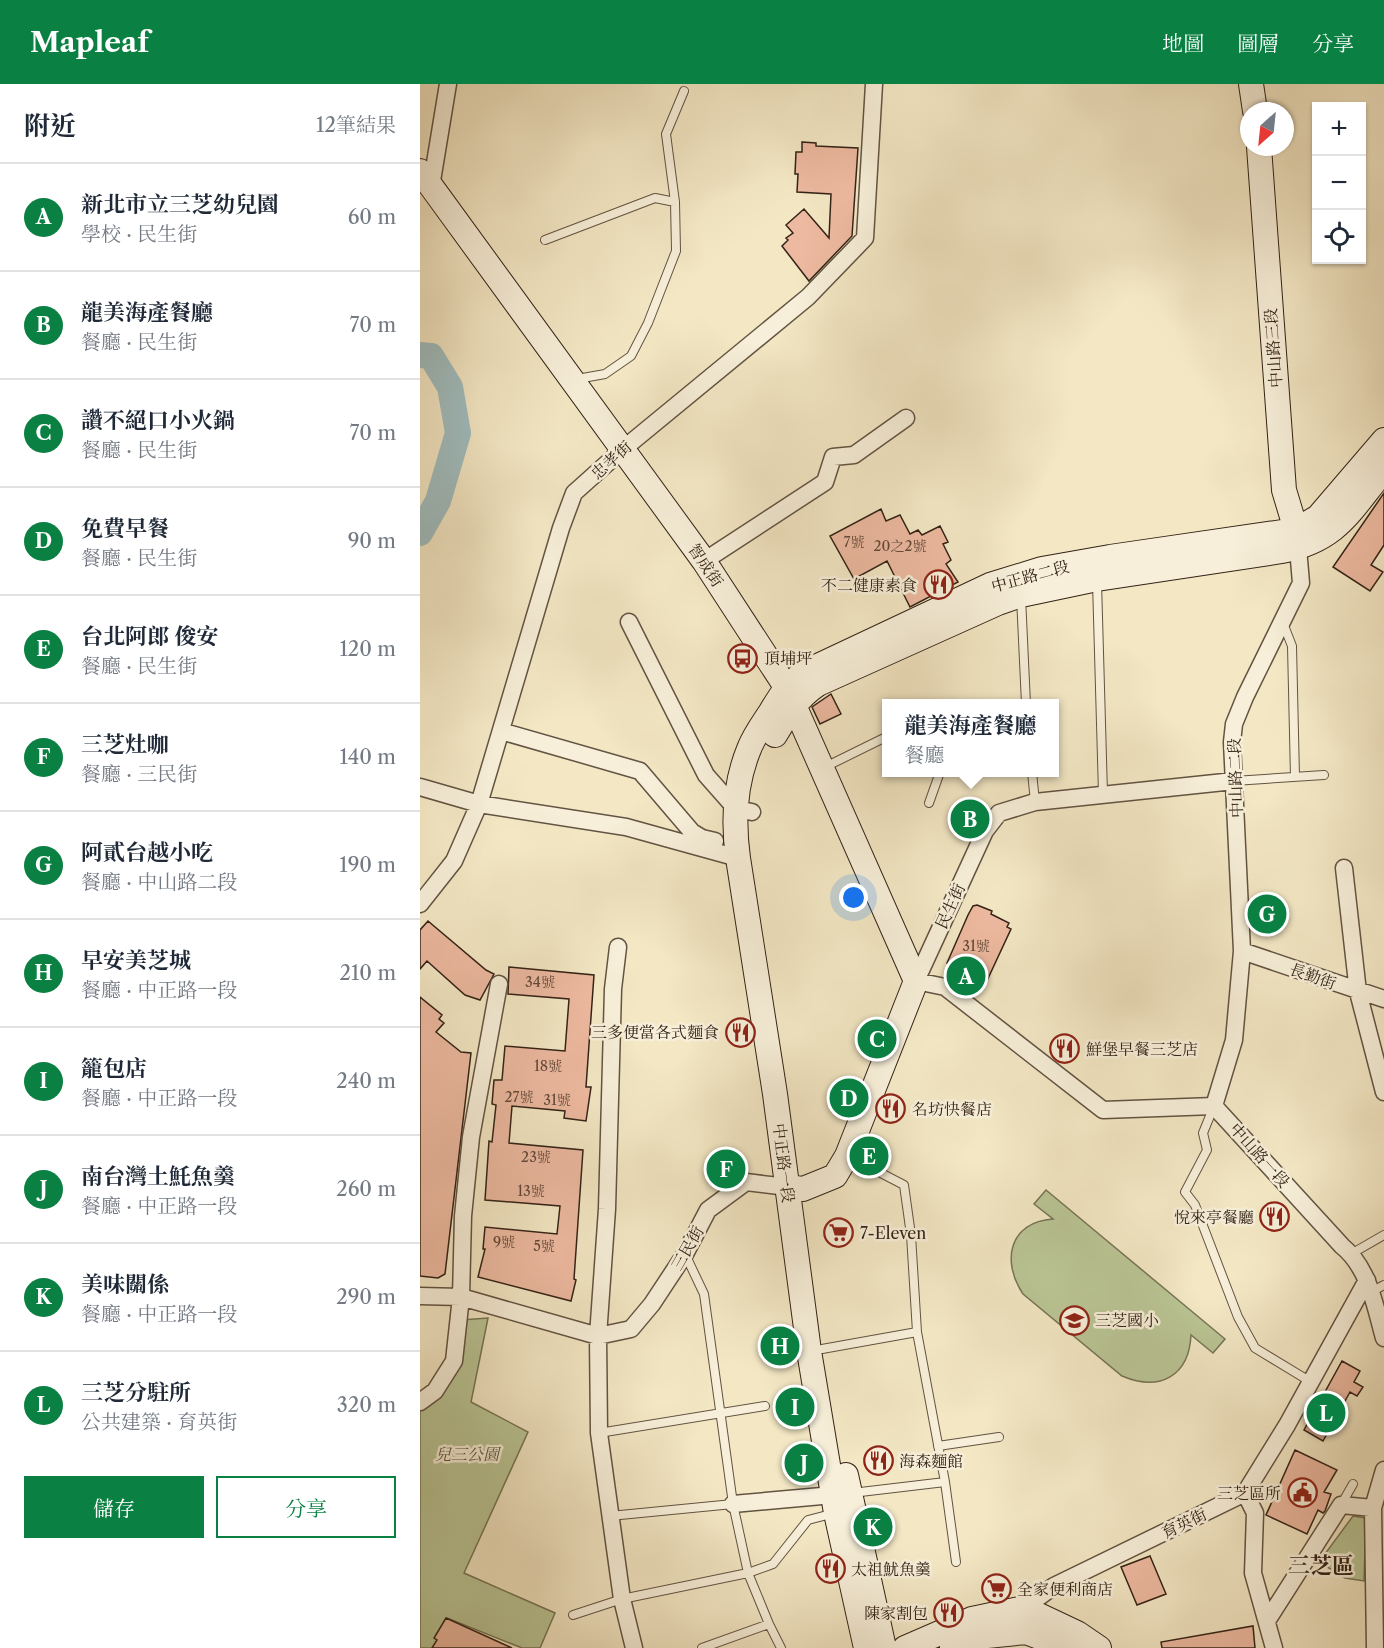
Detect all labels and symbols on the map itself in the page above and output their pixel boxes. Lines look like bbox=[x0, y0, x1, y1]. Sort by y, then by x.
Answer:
north arrow bbox=[1240, 102, 1294, 156]
street label: 中山路三段 bbox=[1260, 307, 1286, 389]
street label: 忠孝街 bbox=[586, 437, 636, 483]
house number: 7號 bbox=[844, 533, 864, 551]
house number: 20之2號 bbox=[874, 537, 926, 555]
street label: 智成街 bbox=[684, 540, 728, 590]
street label: 中正路二段 bbox=[989, 556, 1071, 596]
restaurant icon: 不二健康素食 bbox=[922, 569, 954, 601]
place label: 不二健康素食 bbox=[821, 575, 917, 595]
bus stop icon: 頂埔坪 bbox=[727, 642, 759, 674]
place label: 頂埔坪 bbox=[764, 648, 812, 668]
street label: 中山路二段 bbox=[1224, 738, 1246, 818]
pin: B bbox=[950, 796, 990, 842]
street label: 民生街 bbox=[931, 880, 969, 932]
your location bbox=[839, 883, 868, 912]
pin: G bbox=[1248, 892, 1286, 936]
house number: 31號 bbox=[962, 937, 990, 955]
pin: A bbox=[946, 954, 986, 998]
street label: 長勤街 bbox=[1287, 959, 1339, 993]
house number: 34號 bbox=[525, 973, 555, 991]
restaurant icon: 三多便當各式麵食 bbox=[724, 1016, 756, 1048]
pin: C bbox=[858, 1016, 896, 1062]
place label: 三多便當各式麵食 bbox=[591, 1022, 719, 1042]
restaurant icon: 鮮堡早餐三芝店 bbox=[1049, 1033, 1081, 1065]
place label: 鮮堡早餐三芝店 bbox=[1086, 1039, 1198, 1059]
house number: 18號 bbox=[534, 1057, 562, 1075]
pin: D bbox=[830, 1076, 868, 1120]
house number: 27號 bbox=[505, 1088, 533, 1106]
house number: 31號 bbox=[543, 1091, 571, 1109]
restaurant icon: 名坊快餐店 bbox=[875, 1093, 907, 1125]
place label: 名坊快餐店 bbox=[912, 1099, 992, 1119]
street label: 中山路一段 bbox=[1226, 1119, 1294, 1191]
street label: 中正路一段 bbox=[769, 1122, 799, 1204]
pin: E bbox=[850, 1134, 888, 1178]
pin: F bbox=[706, 1146, 746, 1192]
house number: 23號 bbox=[521, 1148, 551, 1166]
house number: 13號 bbox=[517, 1182, 545, 1200]
restaurant icon: 悅來亭餐廳 bbox=[1259, 1201, 1291, 1233]
place label: 悅來亭餐廳 bbox=[1174, 1207, 1254, 1227]
supermarket icon: 7-Eleven bbox=[823, 1217, 855, 1249]
street label: 三民街 bbox=[666, 1222, 708, 1274]
place label: 7-Eleven bbox=[860, 1223, 926, 1243]
house number: 9號 bbox=[493, 1233, 515, 1251]
house number: 5號 bbox=[533, 1237, 555, 1255]
school or university icon: 三芝國小 bbox=[1058, 1304, 1090, 1336]
place label: 三芝國小 bbox=[1095, 1310, 1159, 1330]
pin: H bbox=[760, 1324, 800, 1368]
pin: I bbox=[776, 1384, 814, 1430]
pin: L bbox=[1306, 1390, 1346, 1436]
pin: J bbox=[784, 1440, 824, 1486]
park label: 兒三公園 bbox=[435, 1444, 502, 1464]
restaurant icon: 海森麵館 bbox=[862, 1445, 894, 1477]
place label: 海森麵館 bbox=[899, 1451, 963, 1471]
public building icon: 三芝區所 bbox=[1286, 1477, 1318, 1509]
place label: 三芝區所 bbox=[1217, 1483, 1281, 1503]
street label: 育英街 bbox=[1158, 1503, 1210, 1543]
pin: K bbox=[854, 1504, 892, 1550]
district label: 三芝區 bbox=[1288, 1552, 1354, 1579]
restaurant icon: 太祖魷魚羹 bbox=[814, 1553, 846, 1585]
place label: 太祖魷魚羹 bbox=[851, 1559, 931, 1579]
supermarket icon: 全家便利商店 bbox=[980, 1573, 1012, 1605]
place label: 全家便利商店 bbox=[1017, 1579, 1113, 1599]
restaurant icon: 陳家割包 bbox=[933, 1597, 965, 1629]
place label: 陳家割包 bbox=[864, 1603, 928, 1623]

